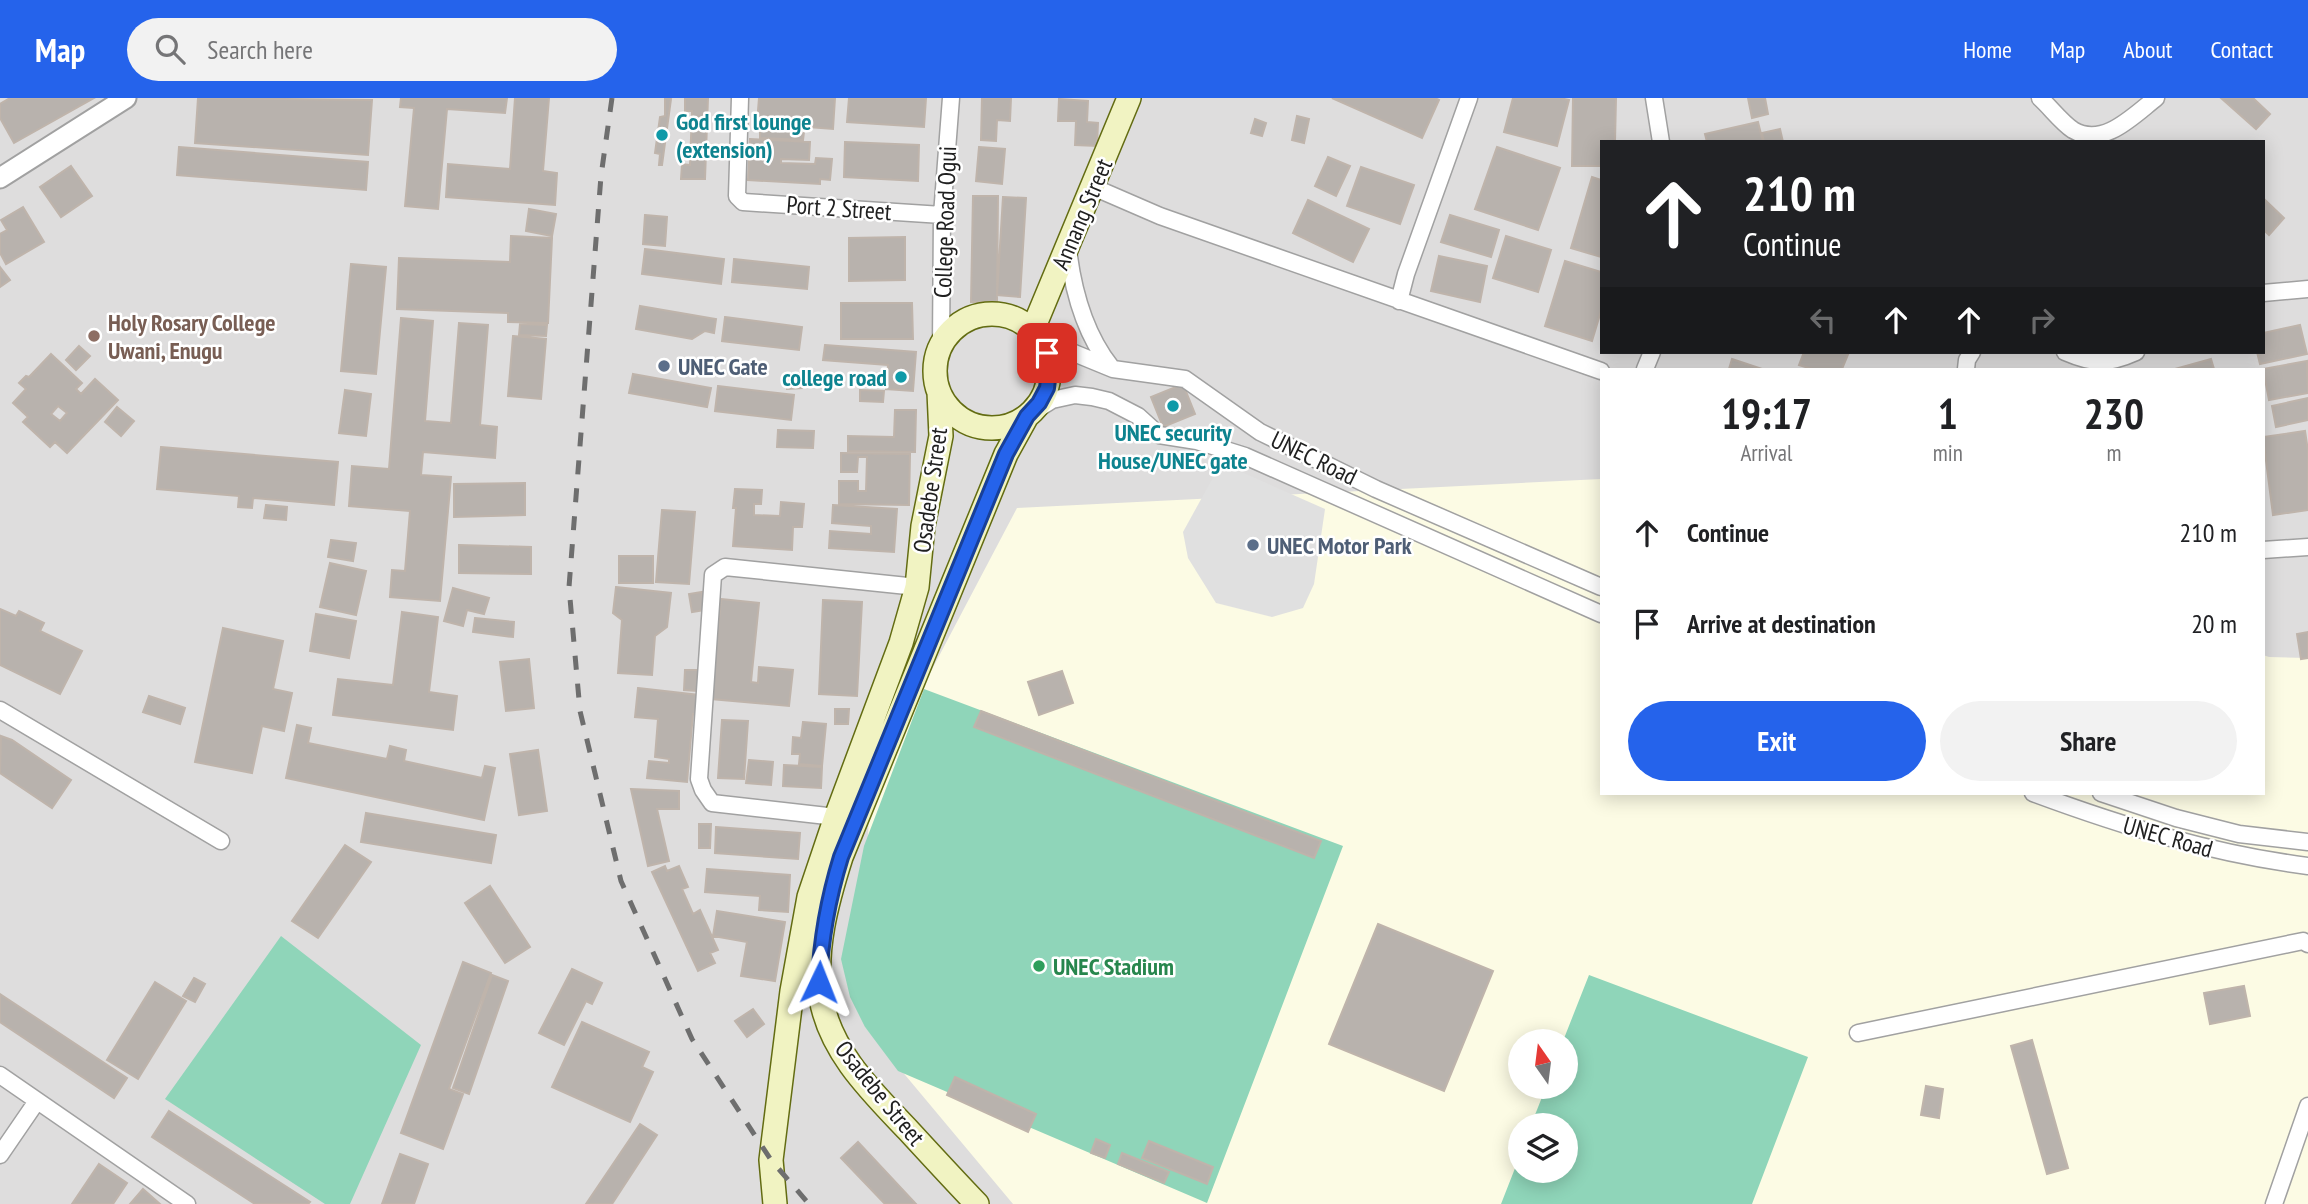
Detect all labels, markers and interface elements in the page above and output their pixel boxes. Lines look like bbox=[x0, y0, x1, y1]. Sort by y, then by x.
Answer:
search box bbox=[127, 18, 617, 81]
text: Map bbox=[35, 28, 85, 71]
icon: search bbox=[151, 30, 189, 68]
text: Search here bbox=[207, 33, 313, 66]
text: Home bbox=[1963, 34, 2012, 65]
text: Map bbox=[2050, 34, 2085, 65]
text: About bbox=[2123, 34, 2172, 65]
text: Contact bbox=[2210, 34, 2273, 65]
place label: God first lounge (extension) bbox=[676, 106, 812, 165]
marker: God first lounge (extension) bbox=[654, 127, 670, 143]
street label: College Road Ogui bbox=[927, 145, 963, 299]
street label: Annang Street bbox=[1045, 153, 1119, 274]
text: 210 m bbox=[1743, 161, 1856, 225]
icon: ahead bbox=[1628, 168, 1719, 259]
street label: Port 2 Street bbox=[786, 189, 893, 227]
text: Continue bbox=[1743, 223, 1842, 265]
icon: left bbox=[1804, 301, 1842, 339]
icon: ahead bbox=[1877, 301, 1915, 339]
icon: ahead bbox=[1950, 301, 1988, 339]
icon: right bbox=[2023, 301, 2061, 339]
place label: Holy Rosary College Uwani, Enugu bbox=[108, 307, 276, 366]
pin bbox=[1017, 323, 1077, 383]
marker: Holy Rosary College Uwani, Enugu bbox=[86, 328, 102, 344]
icon: arrive bbox=[1028, 334, 1066, 372]
place label: UNEC Gate bbox=[678, 351, 768, 382]
marker: UNEC Gate bbox=[656, 358, 672, 374]
place label: college road bbox=[782, 362, 887, 393]
marker: college road bbox=[893, 369, 909, 385]
text: 19:17 bbox=[1721, 386, 1812, 441]
text: 1 bbox=[1938, 386, 1958, 441]
text: 230 bbox=[2084, 386, 2144, 441]
marker: UNEC security House/UNEC gate bbox=[1165, 398, 1181, 414]
place label: UNEC security House/UNEC gate bbox=[1098, 417, 1248, 476]
street label: UNEC Road bbox=[1266, 424, 1362, 492]
street label: Osadebe Street bbox=[906, 425, 954, 555]
text: Arrival bbox=[1740, 438, 1792, 467]
text: min bbox=[1933, 438, 1963, 467]
text: m bbox=[2106, 438, 2121, 467]
icon: ahead bbox=[1628, 514, 1666, 552]
text: Continue bbox=[1687, 516, 1769, 549]
text: 210 m bbox=[2179, 516, 2237, 549]
place label: UNEC Motor Park bbox=[1267, 530, 1412, 561]
marker: UNEC Motor Park bbox=[1245, 537, 1261, 553]
icon: arrive bbox=[1628, 605, 1666, 643]
text: Arrive at destination bbox=[1687, 607, 1876, 640]
text: 20 m bbox=[2191, 607, 2237, 640]
button: Exit bbox=[1628, 701, 1926, 781]
button: Share bbox=[1940, 701, 2237, 781]
street label: UNEC Road bbox=[2120, 809, 2216, 865]
position arrow bbox=[782, 945, 856, 1019]
place label: UNEC Stadium bbox=[1053, 951, 1174, 982]
marker: UNEC Stadium bbox=[1031, 958, 1047, 974]
north arrow bbox=[1508, 1029, 1578, 1099]
map controls bbox=[1508, 1029, 1578, 1183]
street label: Osadebe Street bbox=[828, 1034, 932, 1152]
button: layers bbox=[1508, 1113, 1578, 1183]

